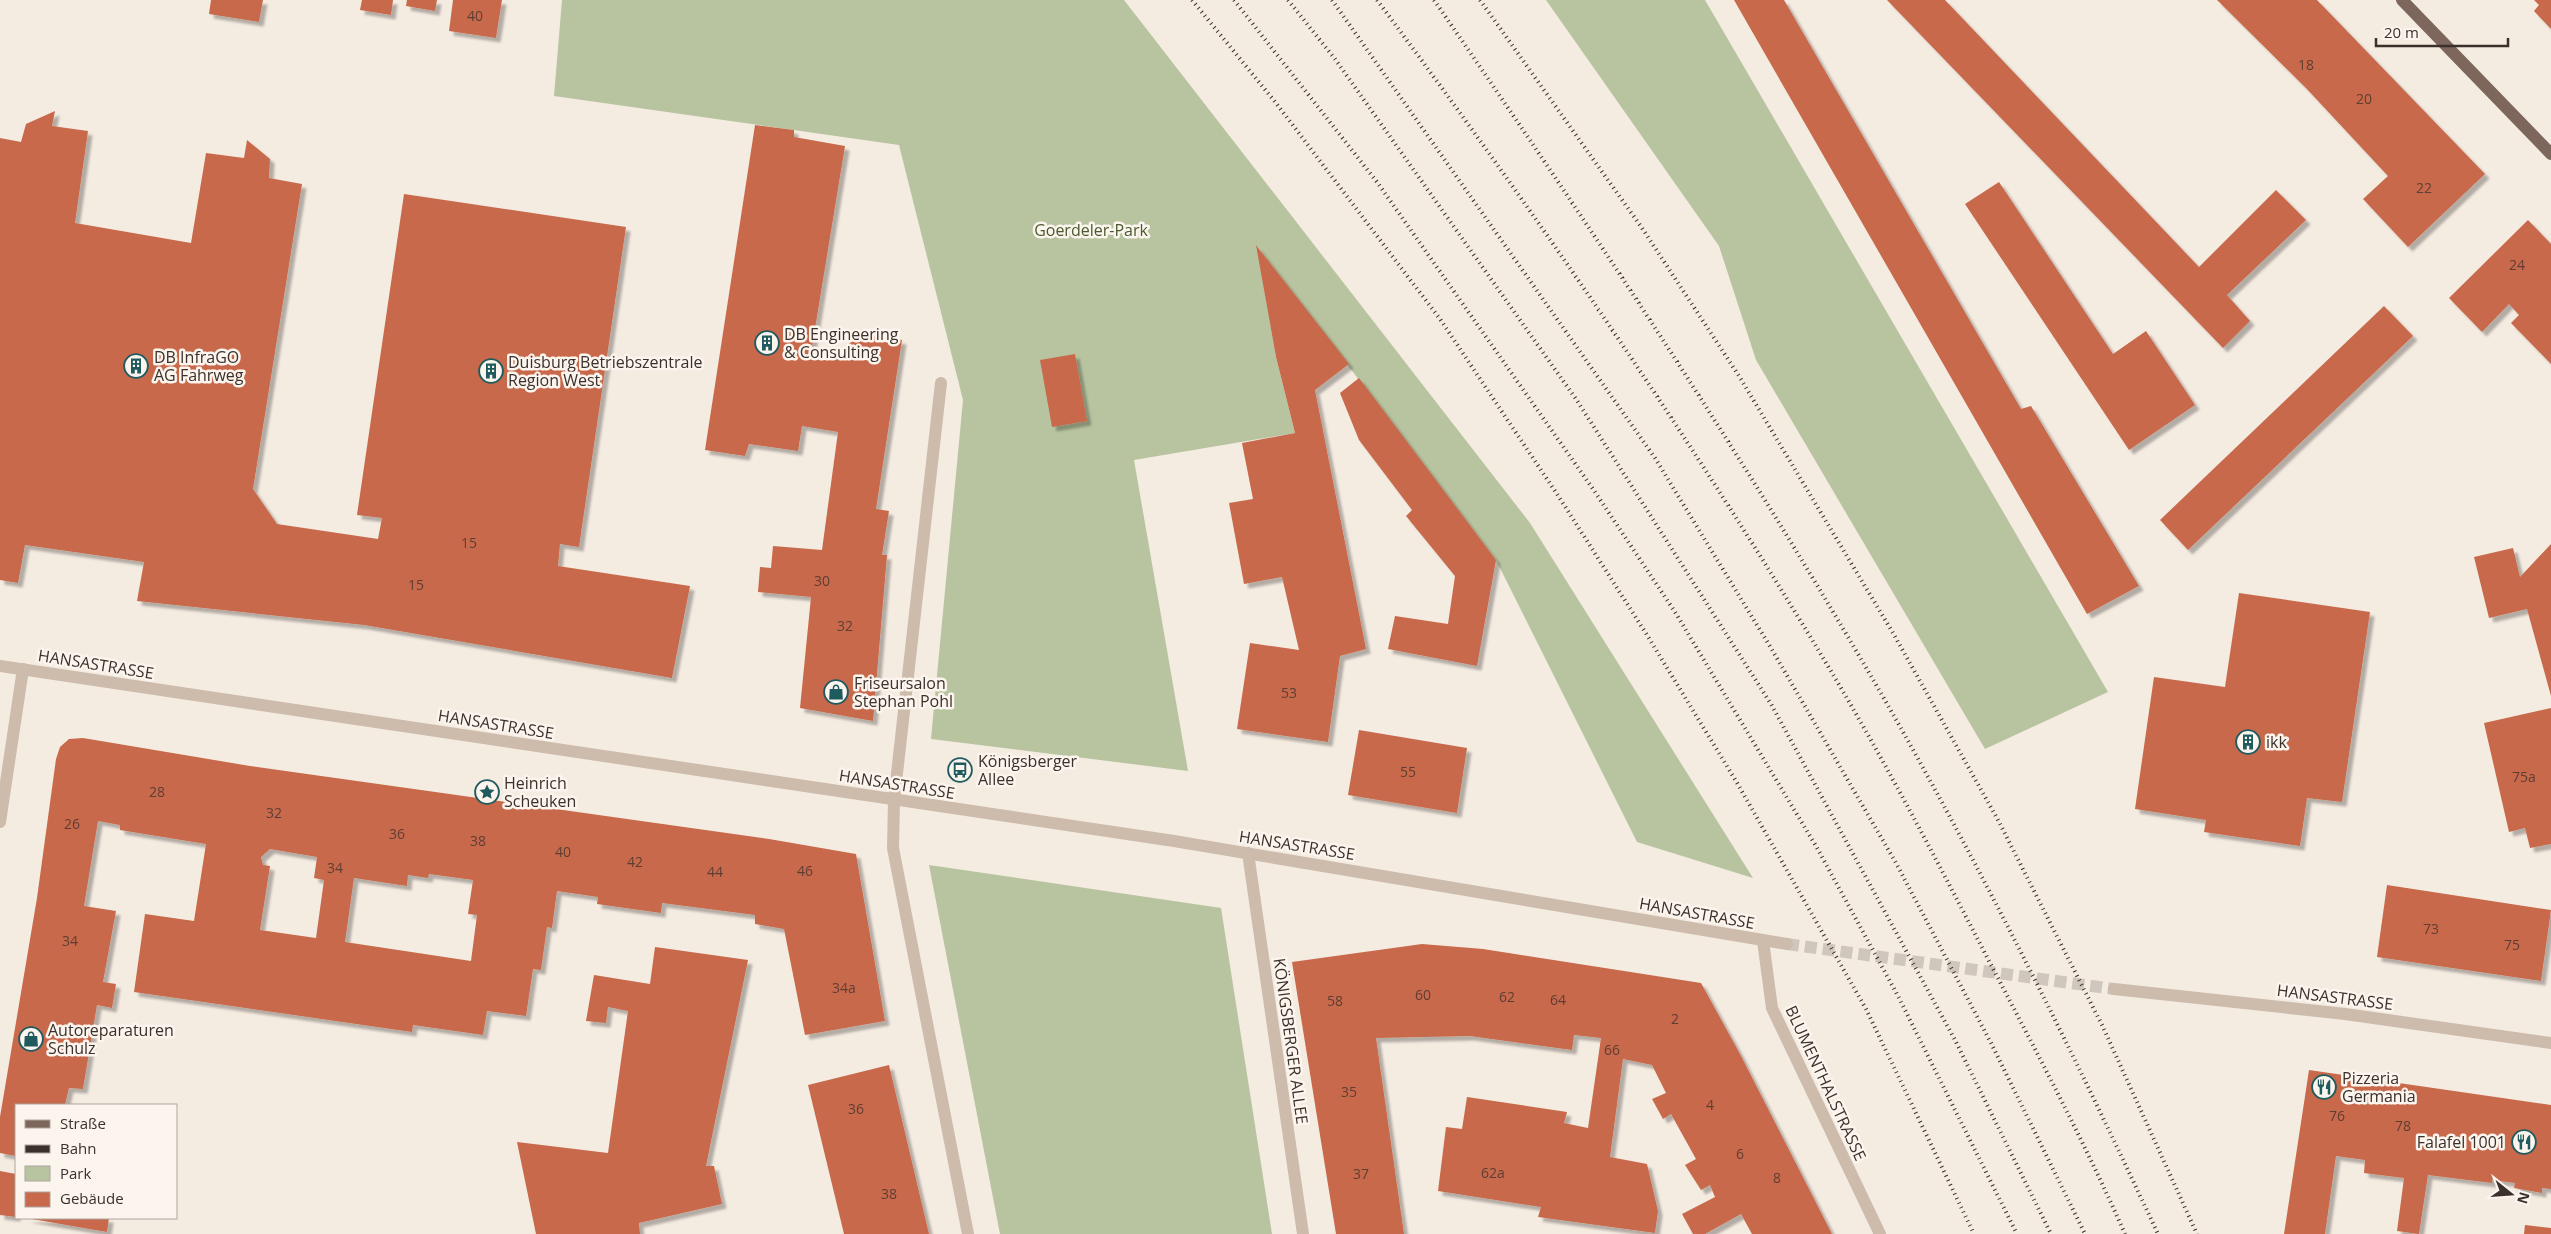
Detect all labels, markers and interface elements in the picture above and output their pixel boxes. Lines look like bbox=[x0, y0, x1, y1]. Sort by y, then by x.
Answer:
house number: 40 bbox=[467, 6, 483, 25]
scale bar bbox=[2376, 15, 2508, 47]
text: 20 m bbox=[2384, 22, 2419, 42]
house number: 18 bbox=[2298, 55, 2314, 74]
house number: 20 bbox=[2356, 89, 2372, 108]
house number: 22 bbox=[2416, 178, 2432, 197]
park label: Goerdeler-Park bbox=[1034, 219, 1148, 241]
house number: 24 bbox=[2509, 255, 2525, 274]
place label: DB Engineering & Consulting bbox=[784, 323, 899, 363]
building icon: DB Engineering & Consulting bbox=[754, 330, 780, 356]
place label: DB InfraGO AG Fahrweg bbox=[154, 346, 244, 386]
place label: Duisburg Betriebszentrale Region West bbox=[508, 351, 703, 391]
building icon: DB InfraGO AG Fahrweg bbox=[123, 353, 149, 379]
building icon: Duisburg Betriebszentrale Region West bbox=[478, 358, 504, 384]
house number: 15 bbox=[461, 533, 477, 552]
house number: 30 bbox=[814, 571, 830, 590]
house number: 15 bbox=[408, 575, 424, 594]
house number: 32 bbox=[837, 616, 853, 635]
street label: HANSASTRASSE bbox=[37, 644, 155, 684]
place label: Friseursalon Stephan Pohl bbox=[854, 672, 953, 712]
shop icon: Friseursalon Stephan Pohl bbox=[823, 679, 849, 705]
house number: 53 bbox=[1281, 683, 1297, 702]
street label: HANSASTRASSE bbox=[437, 704, 555, 744]
building icon: ikk bbox=[2235, 729, 2261, 755]
place label: ikk bbox=[2266, 731, 2287, 753]
place label: Königsberger Allee bbox=[978, 750, 1078, 790]
bus stop icon: Königsberger Allee bbox=[947, 757, 973, 783]
house number: 55 bbox=[1400, 762, 1416, 781]
street label: HANSASTRASSE bbox=[838, 764, 956, 804]
house number: 75a bbox=[2512, 767, 2536, 786]
place label: Heinrich Scheuken bbox=[504, 772, 576, 812]
place icon: Heinrich Scheuken bbox=[474, 779, 500, 805]
house number: 28 bbox=[149, 782, 165, 801]
house number: 32 bbox=[266, 803, 282, 822]
house number: 26 bbox=[64, 814, 80, 833]
house number: 36 bbox=[389, 824, 405, 843]
street label: HANSASTRASSE bbox=[1238, 825, 1356, 865]
house number: 38 bbox=[470, 831, 486, 850]
house number: 40 bbox=[555, 842, 571, 861]
house number: 42 bbox=[627, 852, 643, 871]
house number: 34 bbox=[327, 858, 343, 877]
house number: 46 bbox=[797, 861, 813, 880]
house number: 44 bbox=[707, 862, 723, 881]
street label: HANSASTRASSE bbox=[1638, 892, 1756, 934]
house number: 73 bbox=[2423, 919, 2439, 938]
house number: 34 bbox=[62, 931, 78, 950]
house number: 75 bbox=[2504, 935, 2520, 954]
street label: KÖNIGSBERGER ALLEE bbox=[1268, 957, 1314, 1125]
house number: 34a bbox=[832, 978, 856, 997]
street label: HANSASTRASSE bbox=[2276, 979, 2394, 1015]
house number: 60 bbox=[1415, 985, 1431, 1004]
house number: 62 bbox=[1499, 987, 1515, 1006]
house number: 64 bbox=[1550, 990, 1566, 1009]
house number: 58 bbox=[1327, 991, 1343, 1010]
street label: BLUMENTHALSTRASSE bbox=[1780, 1002, 1872, 1164]
house number: 2 bbox=[1671, 1009, 1679, 1028]
place label: Autoreparaturen Schulz bbox=[48, 1019, 174, 1059]
shop icon: Autoreparaturen Schulz bbox=[18, 1026, 44, 1052]
house number: 66 bbox=[1604, 1040, 1620, 1059]
place label: Pizzeria Germania bbox=[2342, 1067, 2416, 1107]
restaurant icon: Pizzeria Germania bbox=[2311, 1074, 2337, 1100]
house number: 35 bbox=[1341, 1082, 1357, 1101]
house number: 4 bbox=[1706, 1095, 1714, 1114]
house number: 36 bbox=[848, 1099, 864, 1118]
legend bbox=[15, 1104, 178, 1219]
house number: 76 bbox=[2329, 1106, 2345, 1125]
text: Straße bbox=[60, 1113, 106, 1133]
house number: 78 bbox=[2395, 1116, 2411, 1135]
restaurant icon: Falafel 1001 bbox=[2511, 1129, 2537, 1155]
place label: Falafel 1001 bbox=[2417, 1131, 2506, 1153]
text: Bahn bbox=[60, 1138, 96, 1158]
house number: 6 bbox=[1736, 1144, 1744, 1163]
text: Park bbox=[60, 1163, 91, 1183]
house number: 62a bbox=[1481, 1163, 1505, 1182]
house number: 37 bbox=[1353, 1164, 1369, 1183]
house number: 8 bbox=[1773, 1168, 1781, 1187]
north arrow bbox=[2486, 1169, 2536, 1219]
house number: 38 bbox=[881, 1184, 897, 1203]
text: Gebäude bbox=[60, 1188, 124, 1208]
text: N bbox=[2513, 1190, 2535, 1206]

